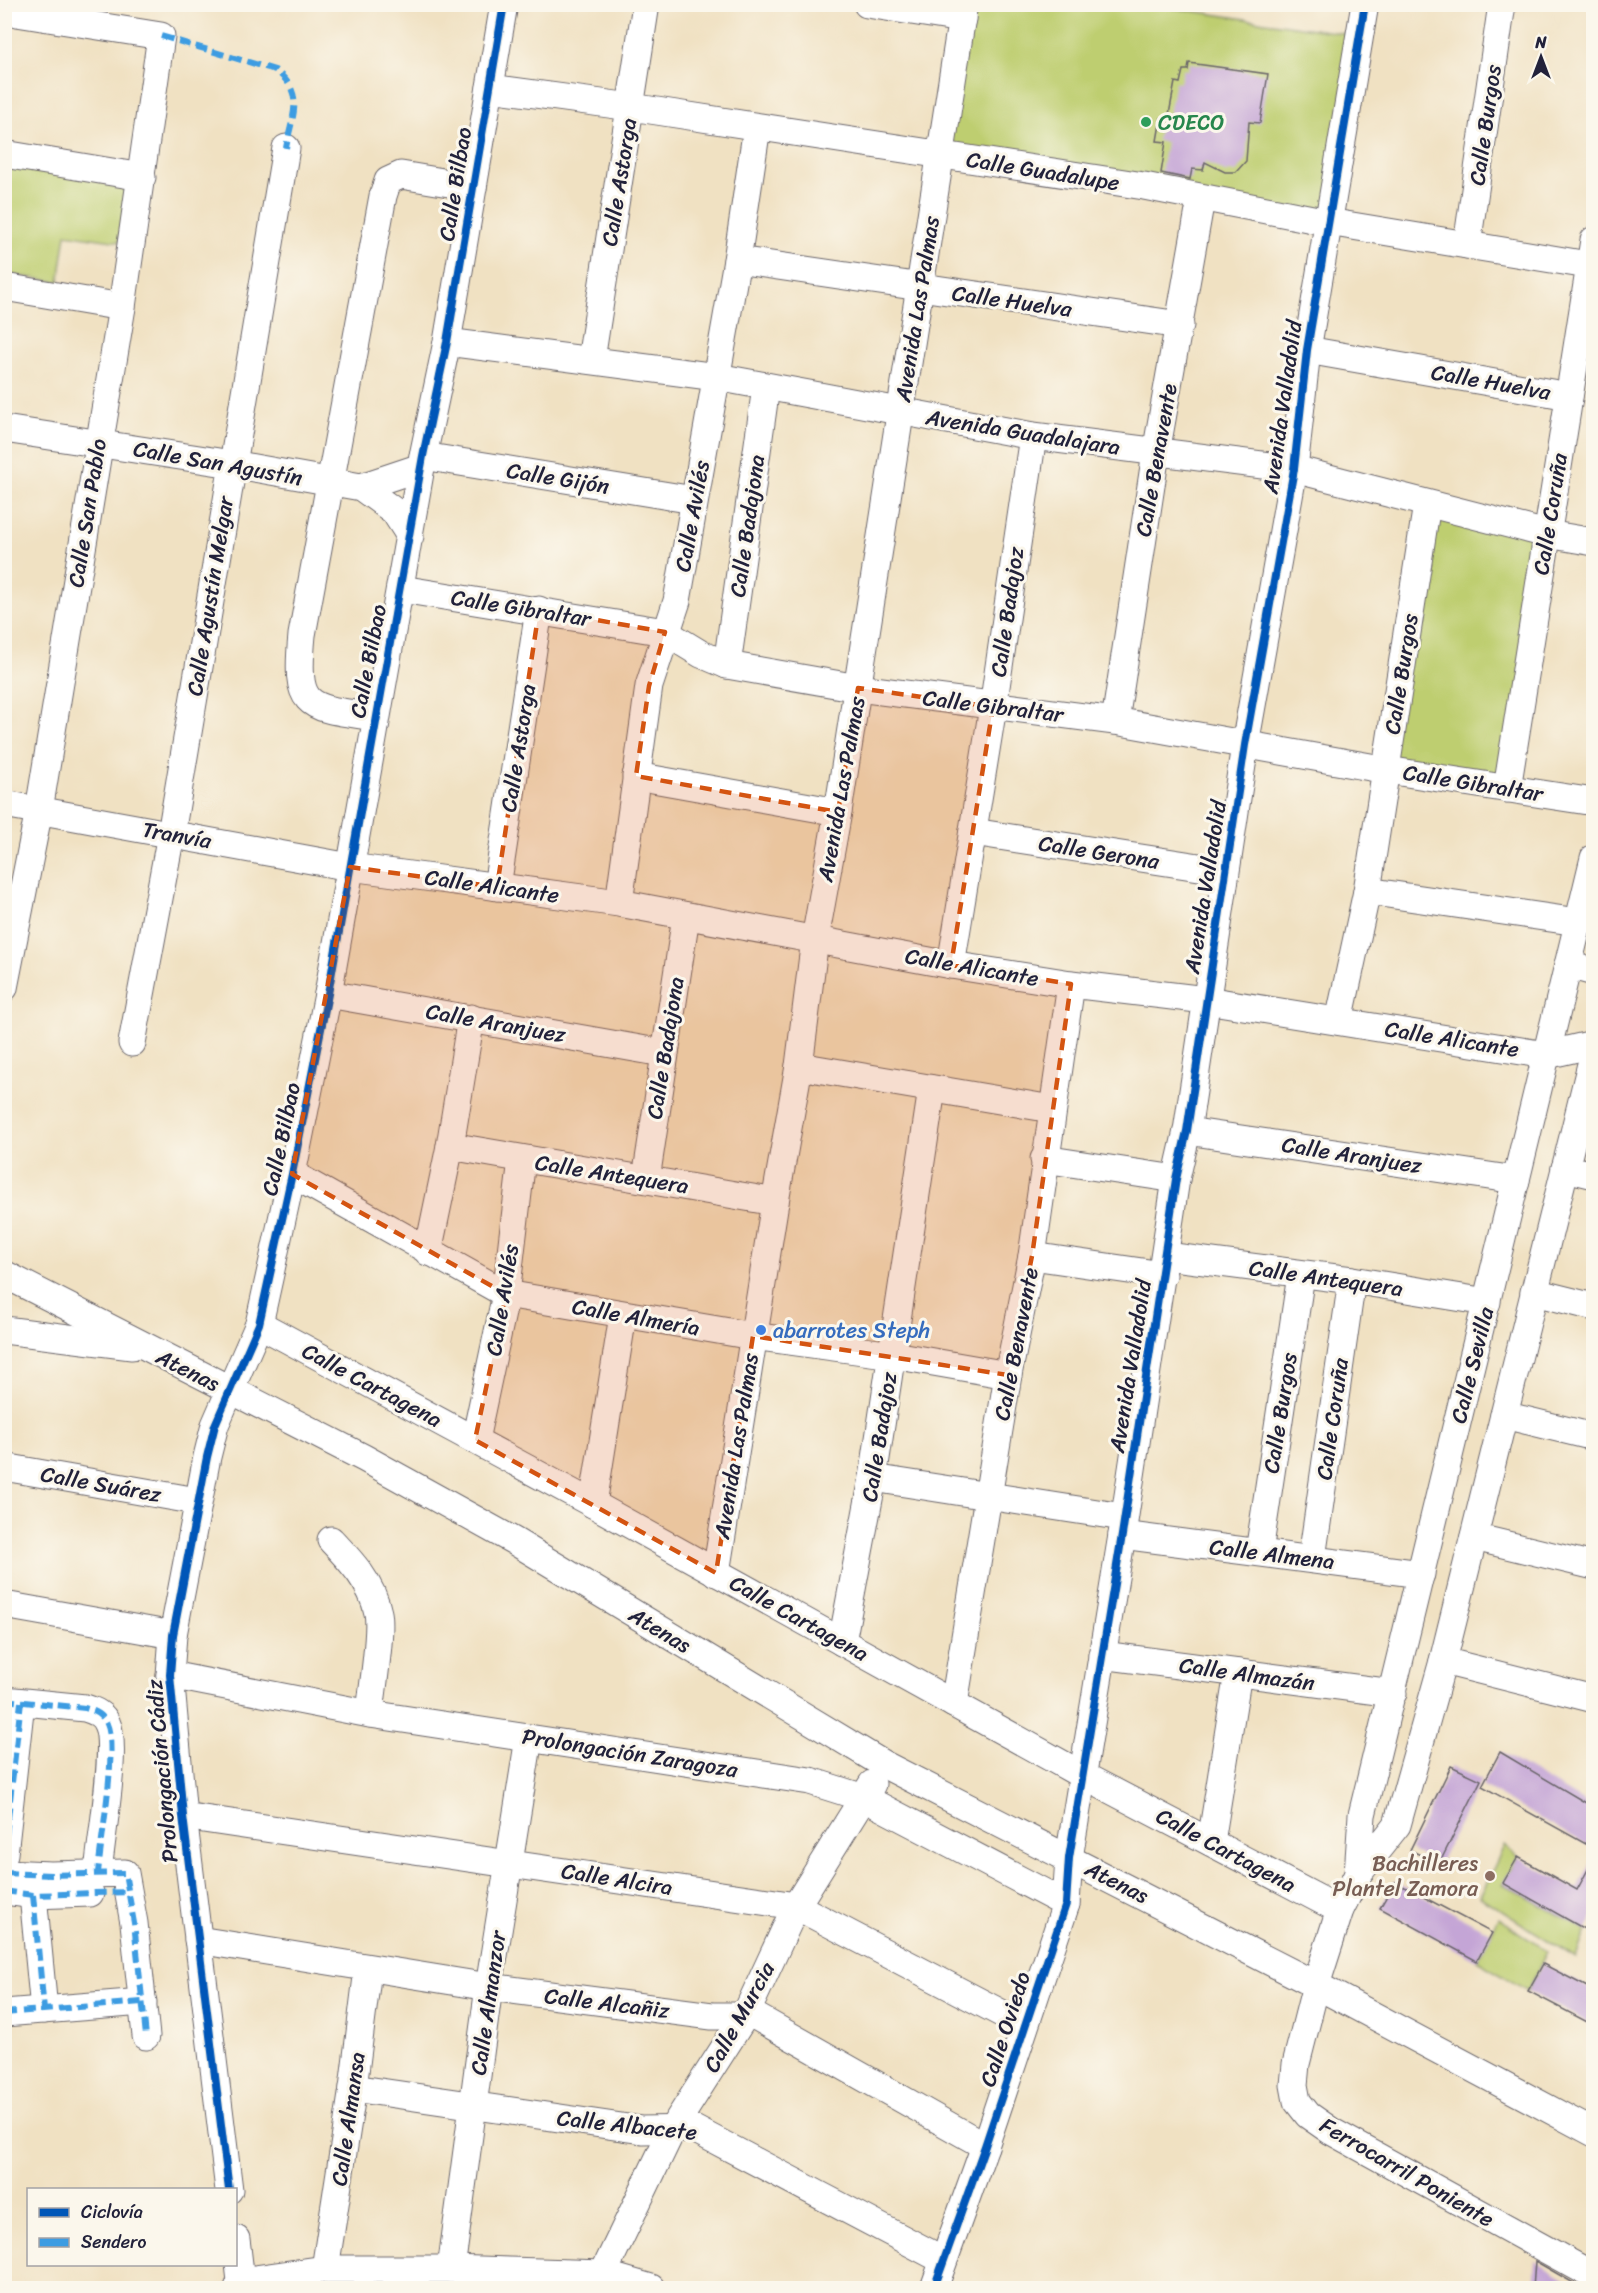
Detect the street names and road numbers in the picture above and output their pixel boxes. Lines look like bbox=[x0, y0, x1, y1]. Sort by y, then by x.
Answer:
street label: Calle Burgos bbox=[1457, 61, 1513, 188]
street label: Calle Astorga bbox=[590, 115, 648, 249]
street label: Calle Bilbao bbox=[427, 124, 483, 244]
street label: Calle Guadalupe bbox=[964, 140, 1122, 202]
street label: Avenida Las Palmas bbox=[883, 212, 951, 406]
street label: Calle Huelva bbox=[950, 273, 1075, 329]
street label: Avenida Valladolid bbox=[1250, 316, 1314, 497]
street label: Calle Huelva bbox=[1428, 352, 1555, 412]
street label: Calle Benavente bbox=[1123, 380, 1189, 540]
street label: Avenida Guadalajara bbox=[922, 397, 1123, 467]
street label: Calle San Agustín bbox=[130, 429, 306, 497]
street label: Calle San Pablo bbox=[56, 436, 118, 590]
street label: Calle Coruña bbox=[1521, 449, 1579, 578]
street label: Calle Gijón bbox=[504, 451, 612, 505]
street label: Calle Badajona bbox=[718, 452, 776, 600]
street label: Calle Avilés bbox=[663, 456, 721, 575]
street label: Calle Agustín Melgar bbox=[175, 492, 245, 699]
street label: Calle Badajoz bbox=[979, 544, 1035, 680]
street label: Calle Gibraltar bbox=[448, 578, 596, 639]
street label: Calle Bilbao bbox=[338, 601, 398, 721]
street label: Calle Burgos bbox=[1372, 610, 1430, 737]
street label: Calle Gibraltar bbox=[921, 678, 1067, 734]
street label: Calle Astorga bbox=[489, 681, 547, 815]
street label: Avenida Las Palmas bbox=[805, 692, 877, 886]
street label: Calle Gibraltar bbox=[1400, 753, 1548, 814]
street label: Avenida Valladolid bbox=[1172, 796, 1238, 977]
street label: Tranvía bbox=[139, 810, 216, 860]
street label: Calle Gerona bbox=[1036, 823, 1163, 881]
street label: Calle Alicante bbox=[422, 857, 562, 915]
street label: Calle Alicante bbox=[902, 936, 1042, 998]
street label: Calle Badajona bbox=[635, 974, 695, 1122]
street label: Calle Aranjuez bbox=[423, 992, 570, 1055]
street label: Calle Alicante bbox=[1382, 1009, 1522, 1069]
street label: Calle Bilbao bbox=[250, 1079, 312, 1199]
street label: Calle Aranjuez bbox=[1279, 1125, 1425, 1185]
street label: Calle Antequera bbox=[532, 1143, 692, 1205]
street label: Calle Avilés bbox=[474, 1240, 530, 1359]
street label: Calle Antequera bbox=[1247, 1248, 1405, 1308]
street label: Calle Benavente bbox=[982, 1264, 1050, 1424]
street label: Avenida Valladolid bbox=[1097, 1275, 1163, 1456]
street label: Calle Almería bbox=[569, 1287, 703, 1347]
street label: Calle Sevilla bbox=[1439, 1302, 1506, 1427]
street label: Calle Cartagena bbox=[295, 1332, 449, 1438]
street label: Atenas bbox=[148, 1337, 227, 1403]
street label: Avenida Las Palmas bbox=[702, 1349, 770, 1543]
street label: Calle Burgos bbox=[1251, 1349, 1309, 1476]
street label: Calle Coruña bbox=[1304, 1355, 1360, 1482]
street label: Calle Badajoz bbox=[850, 1369, 909, 1505]
street label: Calle Suárez bbox=[38, 1454, 165, 1514]
street label: Calle Almena bbox=[1207, 1527, 1337, 1581]
street label: Calle Cartagena bbox=[722, 1564, 876, 1672]
street label: Atenas bbox=[620, 1595, 699, 1664]
street label: Calle Almazán bbox=[1177, 1645, 1317, 1703]
street label: Prolongación Cádiz bbox=[135, 1677, 189, 1864]
street label: Prolongación Zaragoza bbox=[519, 1717, 742, 1789]
street label: Calle Cartagena bbox=[1149, 1797, 1303, 1903]
street label: Atenas bbox=[1077, 1849, 1156, 1915]
street label: Calle Alcira bbox=[559, 1851, 675, 1907]
street label: Calle Almanzor bbox=[459, 1926, 518, 2078]
street label: Calle Murcia bbox=[692, 1953, 786, 2080]
street label: Calle Oviedo bbox=[968, 1966, 1042, 2092]
street label: Calle Alcañiz bbox=[542, 1976, 672, 2030]
street label: Calle Almansa bbox=[319, 2049, 377, 2189]
street label: Calle Albacete bbox=[555, 2098, 699, 2152]
street label: Ferrocarril Poniente bbox=[1312, 2106, 1502, 2238]

